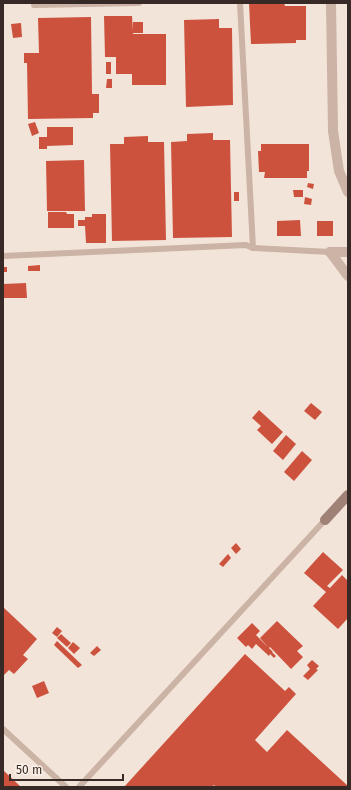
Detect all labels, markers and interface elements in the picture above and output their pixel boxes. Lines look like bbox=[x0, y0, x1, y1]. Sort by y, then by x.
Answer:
scale bar bbox=[10, 756, 123, 782]
text: 50 m bbox=[16, 763, 42, 777]

